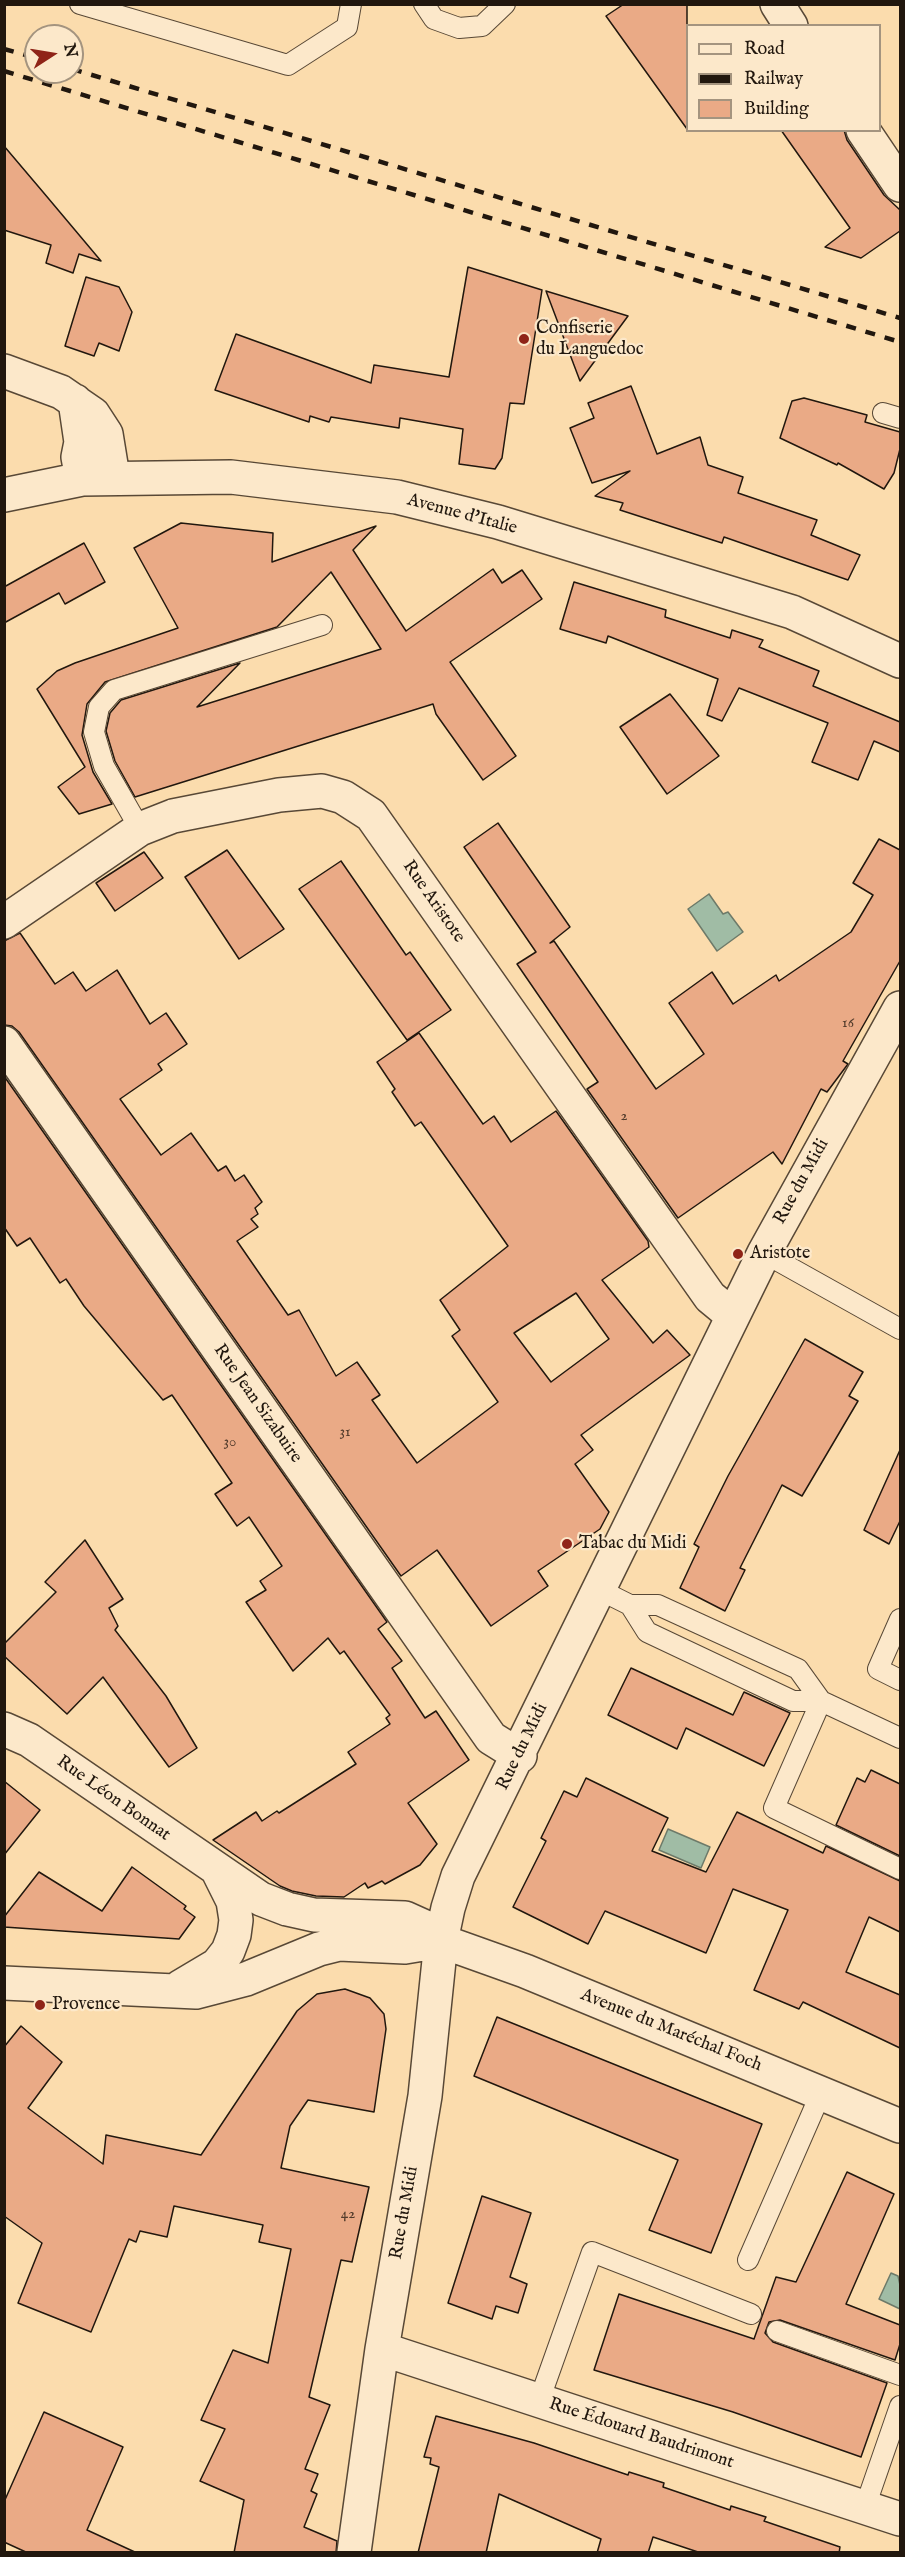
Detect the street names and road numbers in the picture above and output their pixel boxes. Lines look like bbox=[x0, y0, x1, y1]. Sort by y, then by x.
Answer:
street label: Avenue d'Italie bbox=[405, 490, 519, 540]
street label: Rue Aristote bbox=[397, 857, 469, 947]
street label: Rue du Midi bbox=[770, 1136, 834, 1228]
street label: Rue Jean Sizabuire bbox=[208, 1340, 306, 1468]
street label: Rue du Midi bbox=[493, 1700, 553, 1794]
street label: Rue Léon Bonnat bbox=[52, 1752, 174, 1846]
street label: Avenue du Maréchal Foch bbox=[577, 1985, 765, 2077]
street label: Rue du Midi bbox=[386, 2165, 424, 2261]
street label: Rue Édouard Baudrimont bbox=[546, 2394, 736, 2474]

